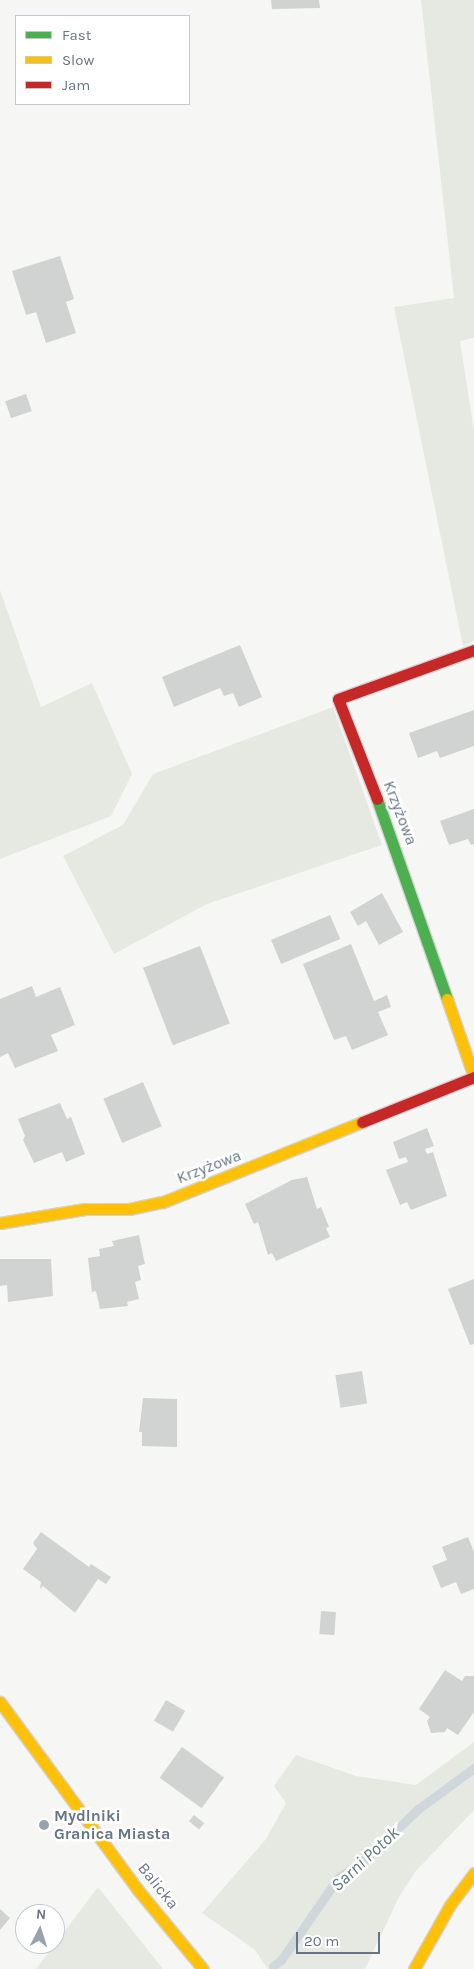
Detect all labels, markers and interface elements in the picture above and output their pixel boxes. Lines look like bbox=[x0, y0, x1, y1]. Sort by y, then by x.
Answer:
legend bbox=[15, 15, 190, 105]
text: Fast bbox=[62, 26, 91, 44]
text: Slow bbox=[62, 51, 94, 69]
text: Jam bbox=[62, 76, 90, 94]
street label: Krzyżowa bbox=[379, 778, 421, 848]
street label: Krzyżowa bbox=[174, 1146, 244, 1188]
place label: Mydlniki Granica Miasta bbox=[54, 1806, 170, 1844]
marker: Mydlniki Granica Miasta bbox=[38, 1819, 50, 1831]
water label: Sarni Potok bbox=[326, 1822, 404, 1896]
street label: Balicka bbox=[134, 1859, 182, 1913]
north arrow bbox=[15, 1904, 65, 1954]
text: N bbox=[36, 1906, 47, 1923]
scale bar bbox=[299, 1922, 383, 1954]
text: 20 m bbox=[304, 1932, 339, 1950]

